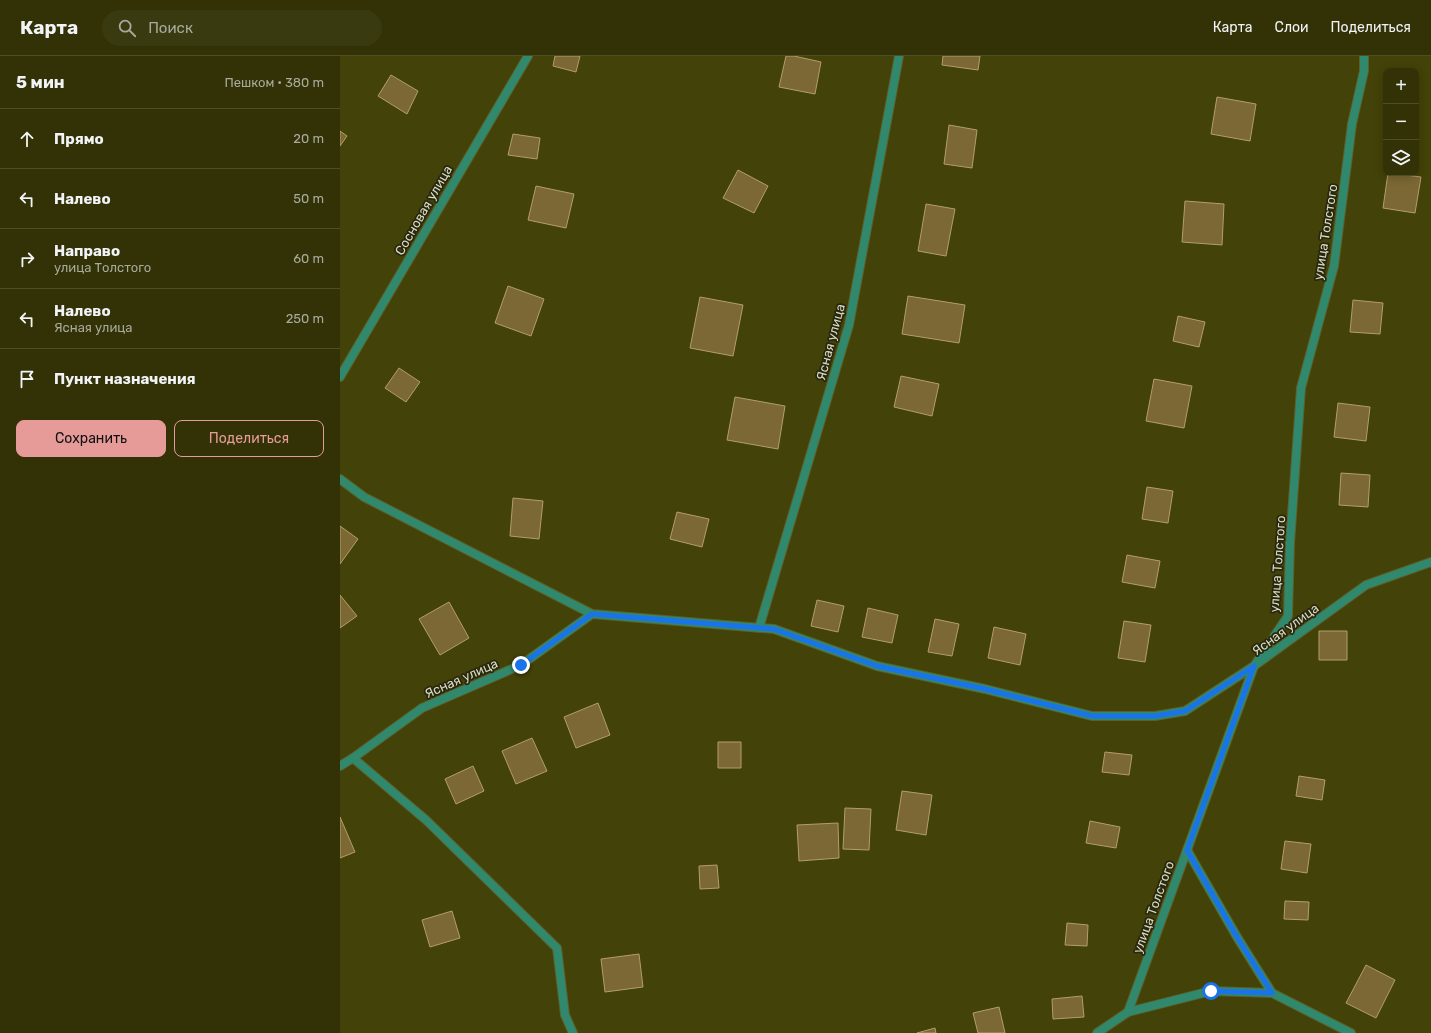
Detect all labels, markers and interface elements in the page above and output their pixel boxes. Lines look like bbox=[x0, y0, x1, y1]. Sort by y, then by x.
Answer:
search box bbox=[102, 10, 382, 46]
text: Карта bbox=[20, 16, 78, 39]
icon: search bbox=[116, 17, 138, 39]
text: Поиск bbox=[148, 19, 193, 37]
text: Карта bbox=[1213, 19, 1253, 36]
text: Слои bbox=[1275, 19, 1309, 36]
text: Поделиться bbox=[1331, 19, 1411, 36]
map controls bbox=[1383, 68, 1419, 176]
button: + bbox=[1383, 68, 1419, 104]
text: 5 мин bbox=[16, 72, 65, 92]
text: Пешком · 380 m bbox=[224, 75, 324, 90]
button: − bbox=[1383, 104, 1419, 140]
icon: ahead bbox=[16, 128, 38, 150]
text: Прямо bbox=[54, 130, 104, 148]
text: 20 m bbox=[293, 131, 324, 146]
button: layers bbox=[1383, 140, 1419, 176]
street label: Сосновая улица bbox=[392, 163, 455, 258]
street label: улица Толстого bbox=[1310, 183, 1341, 281]
icon: left bbox=[16, 188, 38, 210]
text: Налево bbox=[54, 190, 111, 208]
text: 50 m bbox=[293, 191, 324, 206]
text: Направо bbox=[54, 242, 120, 260]
icon: right bbox=[16, 248, 38, 270]
text: 60 m bbox=[293, 251, 324, 266]
text: улица Толстого bbox=[54, 260, 151, 275]
text: Налево bbox=[54, 302, 111, 320]
street label: Ясная улица bbox=[813, 302, 848, 382]
icon: left bbox=[16, 308, 38, 330]
text: 250 m bbox=[286, 311, 324, 326]
text: Ясная улица bbox=[54, 320, 133, 335]
icon: arrive bbox=[16, 368, 38, 390]
text: Пункт назначения bbox=[54, 370, 196, 388]
button: Сохранить bbox=[16, 420, 166, 457]
button: Поделиться bbox=[174, 420, 324, 457]
street label: улица Толстого bbox=[1267, 515, 1288, 613]
street label: Ясная улица bbox=[1249, 600, 1321, 659]
street label: Ясная улица bbox=[422, 656, 500, 701]
route end bbox=[512, 656, 530, 674]
street label: улица Толстого bbox=[1130, 859, 1177, 955]
route start bbox=[1202, 982, 1220, 1000]

